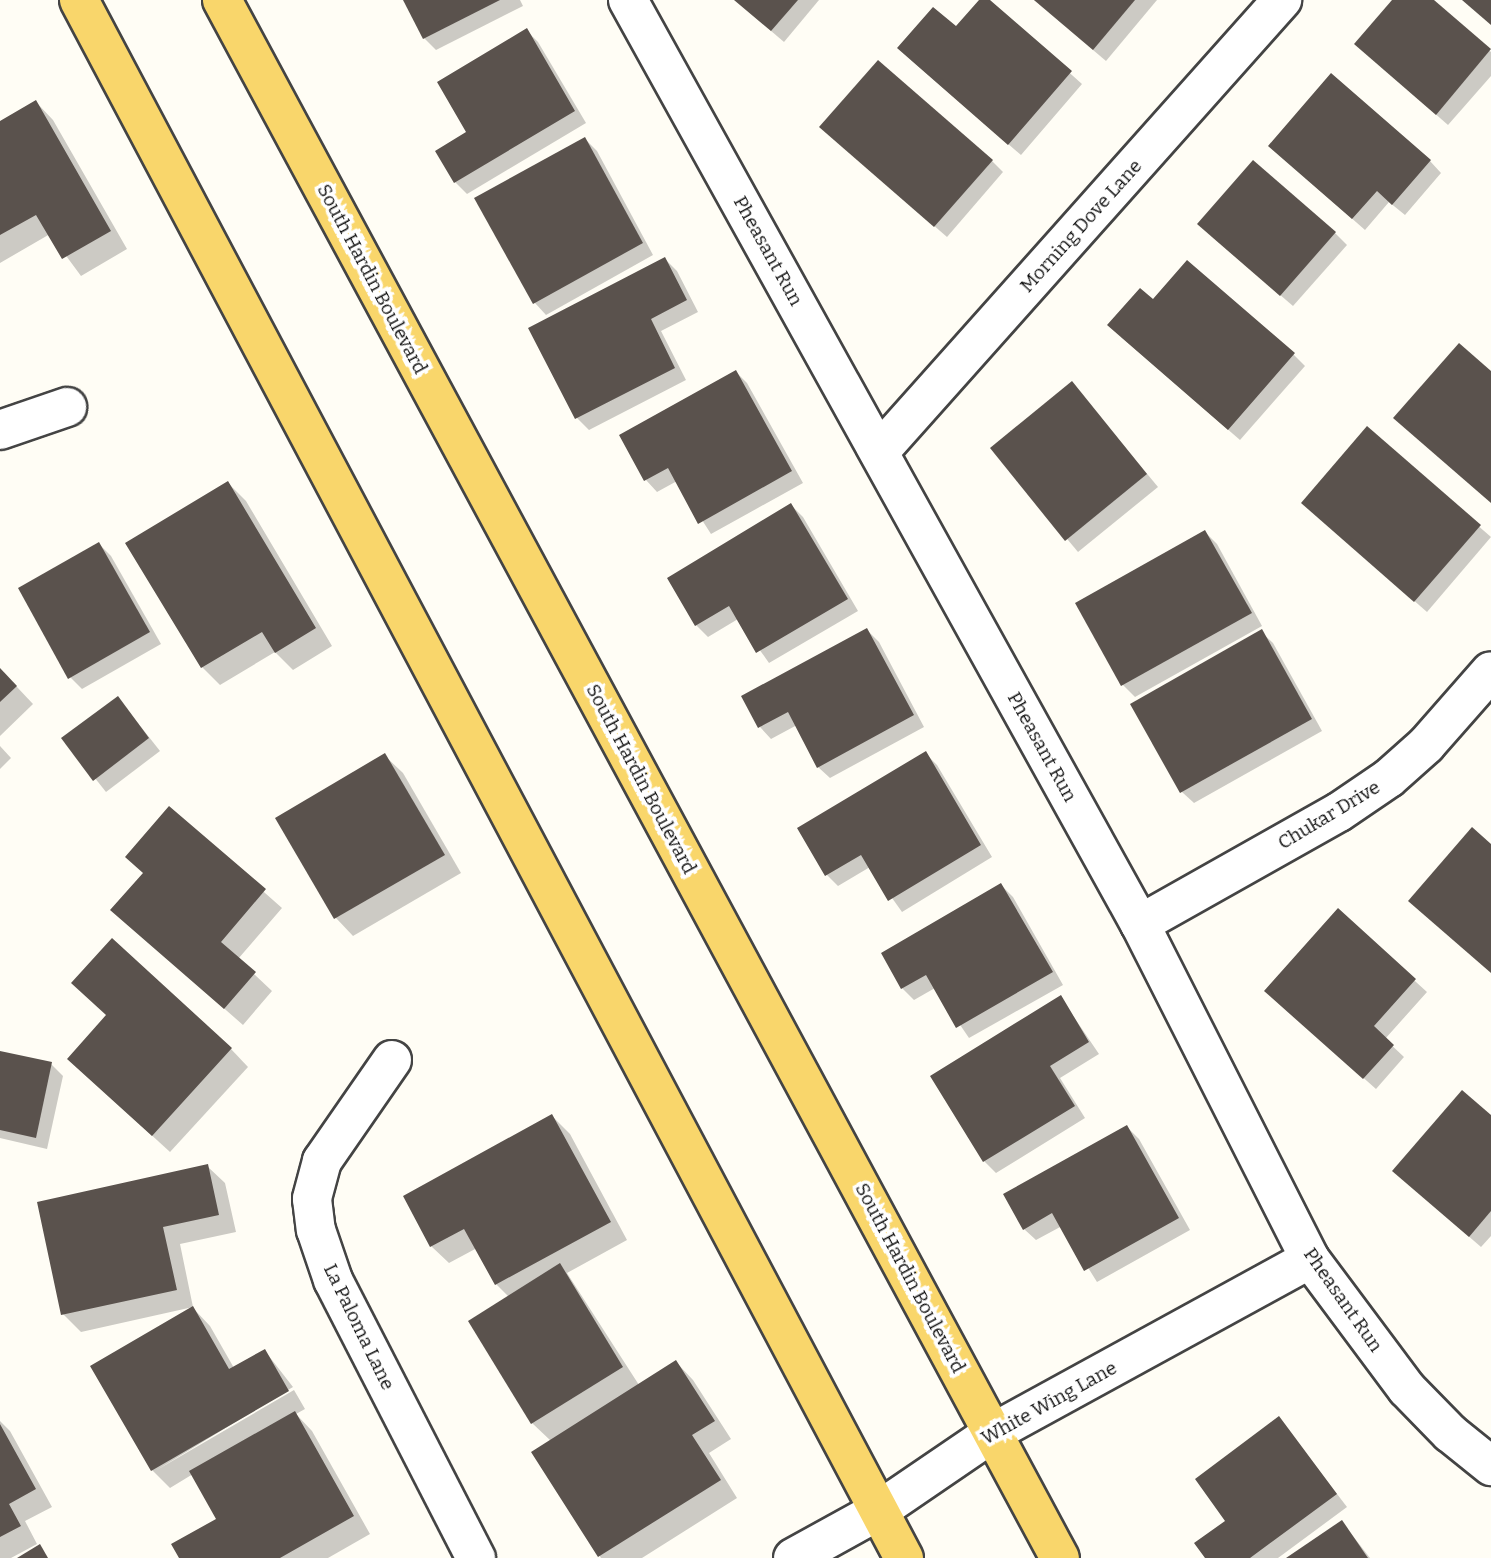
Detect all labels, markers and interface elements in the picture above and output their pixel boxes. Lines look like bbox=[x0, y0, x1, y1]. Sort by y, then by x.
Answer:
street label: Morning Dove Lane bbox=[1015, 155, 1147, 297]
street label: South Hardin Boulevard bbox=[312, 180, 432, 378]
street label: Pheasant Run bbox=[728, 192, 808, 310]
street label: South Hardin Boulevard bbox=[581, 680, 701, 878]
street label: Pheasant Run bbox=[1002, 688, 1082, 806]
street label: Chukar Drive bbox=[1274, 776, 1384, 854]
street label: South Hardin Boulevard bbox=[850, 1179, 970, 1377]
street label: Pheasant Run bbox=[1299, 1244, 1387, 1356]
street label: La Paloma Lane bbox=[319, 1260, 399, 1394]
street label: White Wing Lane bbox=[977, 1356, 1121, 1450]

